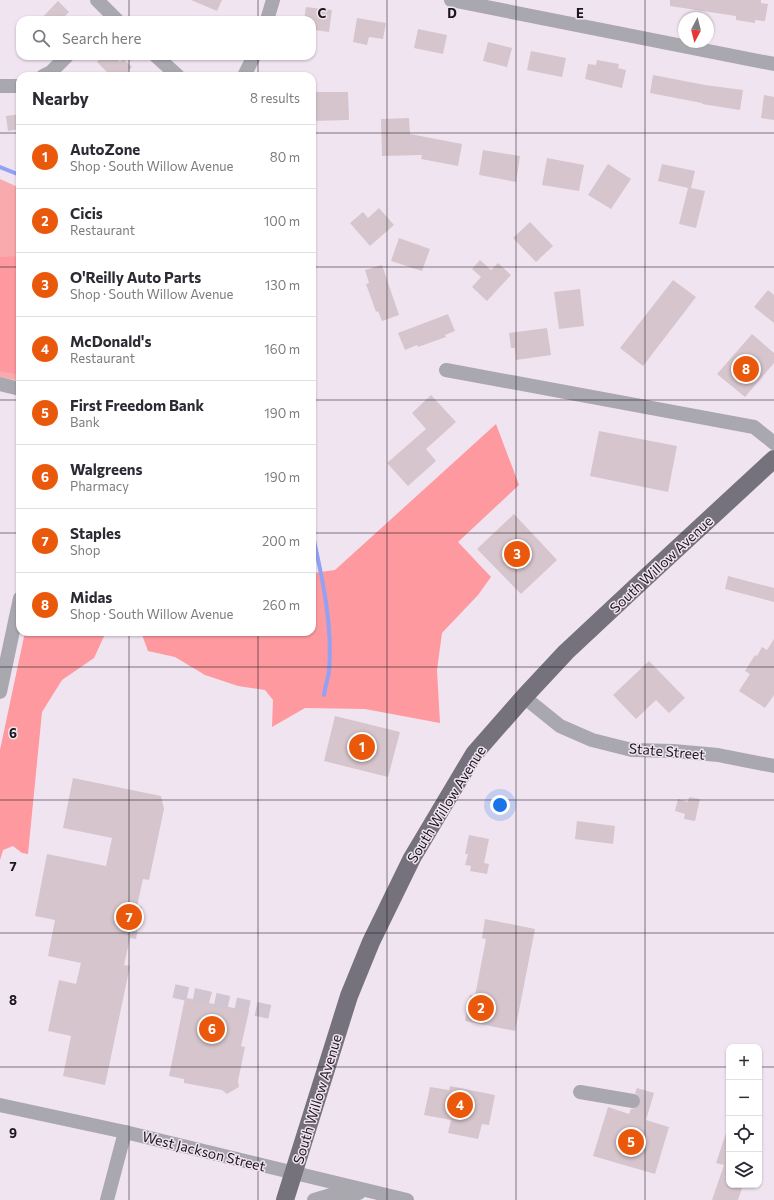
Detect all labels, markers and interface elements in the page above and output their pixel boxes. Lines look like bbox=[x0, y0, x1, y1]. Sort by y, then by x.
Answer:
text: C bbox=[318, 5, 327, 21]
text: D bbox=[447, 5, 457, 21]
text: E bbox=[576, 5, 584, 21]
north arrow bbox=[678, 12, 714, 48]
search box bbox=[16, 16, 316, 60]
icon: search bbox=[30, 27, 52, 49]
text: Search here bbox=[62, 29, 141, 47]
text: Nearby bbox=[32, 88, 89, 109]
text: 8 results bbox=[250, 90, 300, 106]
text: AutoZone bbox=[70, 140, 140, 158]
text: 1 bbox=[42, 149, 48, 165]
text: 80 m bbox=[270, 149, 300, 165]
text: Shop · South Willow Avenue bbox=[70, 158, 233, 174]
text: Cicis bbox=[70, 204, 103, 222]
text: 2 bbox=[41, 213, 49, 229]
text: 100 m bbox=[264, 213, 300, 229]
text: Restaurant bbox=[70, 222, 135, 238]
text: O'Reilly Auto Parts bbox=[70, 268, 201, 286]
text: 3 bbox=[41, 277, 49, 293]
text: 130 m bbox=[265, 277, 300, 293]
text: Shop · South Willow Avenue bbox=[70, 286, 233, 302]
text: McDonald's bbox=[70, 332, 151, 350]
text: 4 bbox=[41, 341, 49, 357]
text: 160 m bbox=[264, 341, 300, 357]
text: Restaurant bbox=[70, 350, 135, 366]
pin: 8 bbox=[733, 354, 759, 384]
text: First Freedom Bank bbox=[70, 396, 204, 414]
text: 5 bbox=[41, 405, 49, 421]
text: 190 m bbox=[264, 405, 300, 421]
text: Bank bbox=[70, 414, 100, 430]
text: Walgreens bbox=[70, 460, 143, 478]
text: 6 bbox=[41, 469, 49, 485]
text: 190 m bbox=[264, 469, 300, 485]
text: Pharmacy bbox=[70, 478, 129, 494]
street label: South Willow Avenue bbox=[606, 512, 716, 616]
text: Staples bbox=[70, 524, 121, 542]
text: 7 bbox=[41, 533, 49, 549]
text: 200 m bbox=[262, 533, 300, 549]
pin: 3 bbox=[504, 539, 530, 569]
text: Shop bbox=[70, 542, 101, 558]
text: Midas bbox=[70, 588, 112, 606]
text: 8 bbox=[41, 597, 49, 613]
text: 260 m bbox=[263, 597, 300, 613]
text: Shop · South Willow Avenue bbox=[70, 606, 233, 622]
text: 6 bbox=[9, 725, 17, 741]
pin: 1 bbox=[349, 732, 375, 762]
street label: State Street bbox=[628, 739, 706, 763]
street label: South Willow Avenue bbox=[403, 742, 489, 866]
your location bbox=[490, 795, 510, 815]
text: 7 bbox=[9, 858, 17, 874]
pin: 7 bbox=[116, 902, 142, 932]
text: 8 bbox=[9, 992, 17, 1008]
pin: 2 bbox=[468, 993, 494, 1023]
pin: 6 bbox=[199, 1014, 225, 1044]
street label: South Willow Avenue bbox=[289, 1032, 345, 1166]
map controls bbox=[726, 1044, 762, 1188]
button: + bbox=[726, 1044, 762, 1080]
button: − bbox=[726, 1080, 762, 1116]
pin: 4 bbox=[447, 1090, 473, 1120]
button: locate bbox=[726, 1116, 762, 1152]
text: 9 bbox=[9, 1125, 17, 1141]
street label: West Jackson Street bbox=[141, 1127, 268, 1175]
pin: 5 bbox=[618, 1127, 644, 1157]
button: layers bbox=[726, 1152, 762, 1188]

